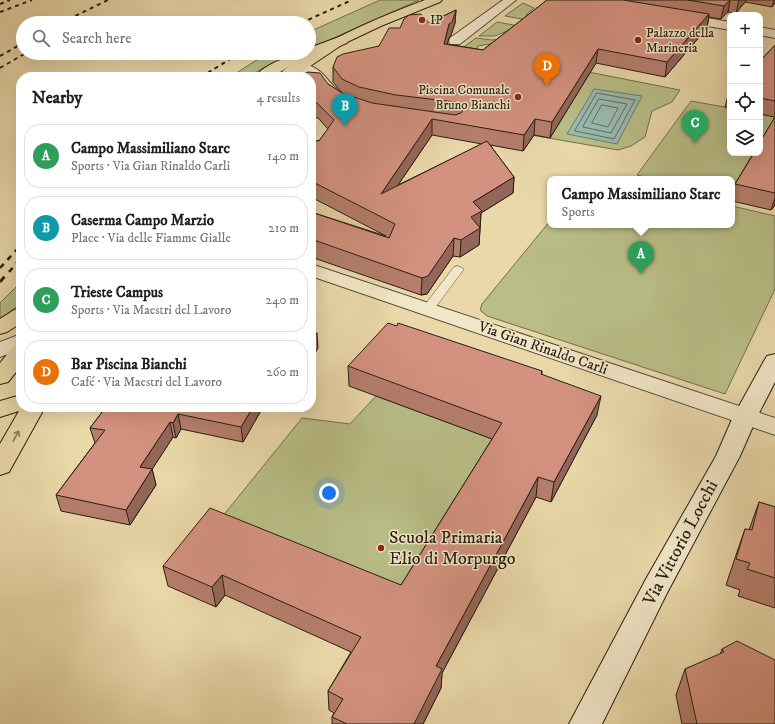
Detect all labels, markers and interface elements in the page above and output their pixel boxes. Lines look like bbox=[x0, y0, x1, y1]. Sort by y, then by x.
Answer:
place label: IP bbox=[430, 12, 443, 28]
map controls bbox=[727, 12, 763, 156]
button: + bbox=[727, 12, 763, 48]
marker: IP bbox=[417, 15, 427, 25]
search box bbox=[16, 16, 316, 60]
place label: Palazzo della Marineria bbox=[646, 25, 715, 56]
icon: search bbox=[30, 27, 52, 49]
text: Search here bbox=[62, 29, 131, 48]
marker: Palazzo della Marineria bbox=[633, 35, 643, 45]
button: − bbox=[727, 48, 763, 84]
pin: D bbox=[534, 53, 560, 86]
place label: Piscina Comunale Bruno Bianchi bbox=[418, 82, 510, 113]
button: locate bbox=[727, 84, 763, 120]
text: Nearby bbox=[32, 87, 82, 109]
text: 4 results bbox=[257, 90, 300, 106]
marker: Piscina Comunale Bruno Bianchi bbox=[513, 92, 523, 102]
pin: B bbox=[332, 93, 358, 126]
pin: C bbox=[682, 110, 708, 143]
button: layers bbox=[727, 120, 763, 156]
text: Campo Massimiliano Starc bbox=[71, 139, 230, 158]
text: A bbox=[42, 148, 50, 164]
text: 140 m bbox=[267, 148, 299, 164]
text: Sports · Via Gian Rinaldo Carli bbox=[71, 158, 230, 174]
popup bbox=[547, 176, 735, 228]
text: Campo Massimiliano Starc bbox=[562, 185, 720, 204]
text: Sports bbox=[562, 204, 595, 220]
text: Caserma Campo Marzio bbox=[71, 211, 214, 230]
text: B bbox=[42, 220, 50, 236]
text: 210 m bbox=[268, 220, 299, 236]
text: Place · Via delle Fiamme Gialle bbox=[71, 230, 231, 246]
pin: A bbox=[628, 241, 654, 274]
text: Trieste Campus bbox=[71, 283, 163, 302]
text: C bbox=[42, 292, 50, 308]
text: 240 m bbox=[266, 292, 299, 308]
text: Sports · Via Maestri del Lavoro bbox=[71, 302, 231, 318]
street label: Via Gian Rinaldo Carli bbox=[475, 317, 610, 379]
text: Bar Piscina Bianchi bbox=[71, 355, 187, 374]
text: D bbox=[41, 364, 51, 380]
text: 260 m bbox=[266, 364, 299, 380]
text: Café · Via Maestri del Lavoro bbox=[71, 374, 222, 390]
one-way arrow bbox=[13, 430, 21, 442]
street label: Via Vittorio Locchi bbox=[638, 477, 723, 610]
your location bbox=[319, 483, 339, 503]
place label: Scuola Primaria Elio di Morpurgo bbox=[389, 527, 516, 570]
marker: Scuola Primaria Elio di Morpurgo bbox=[376, 543, 386, 553]

